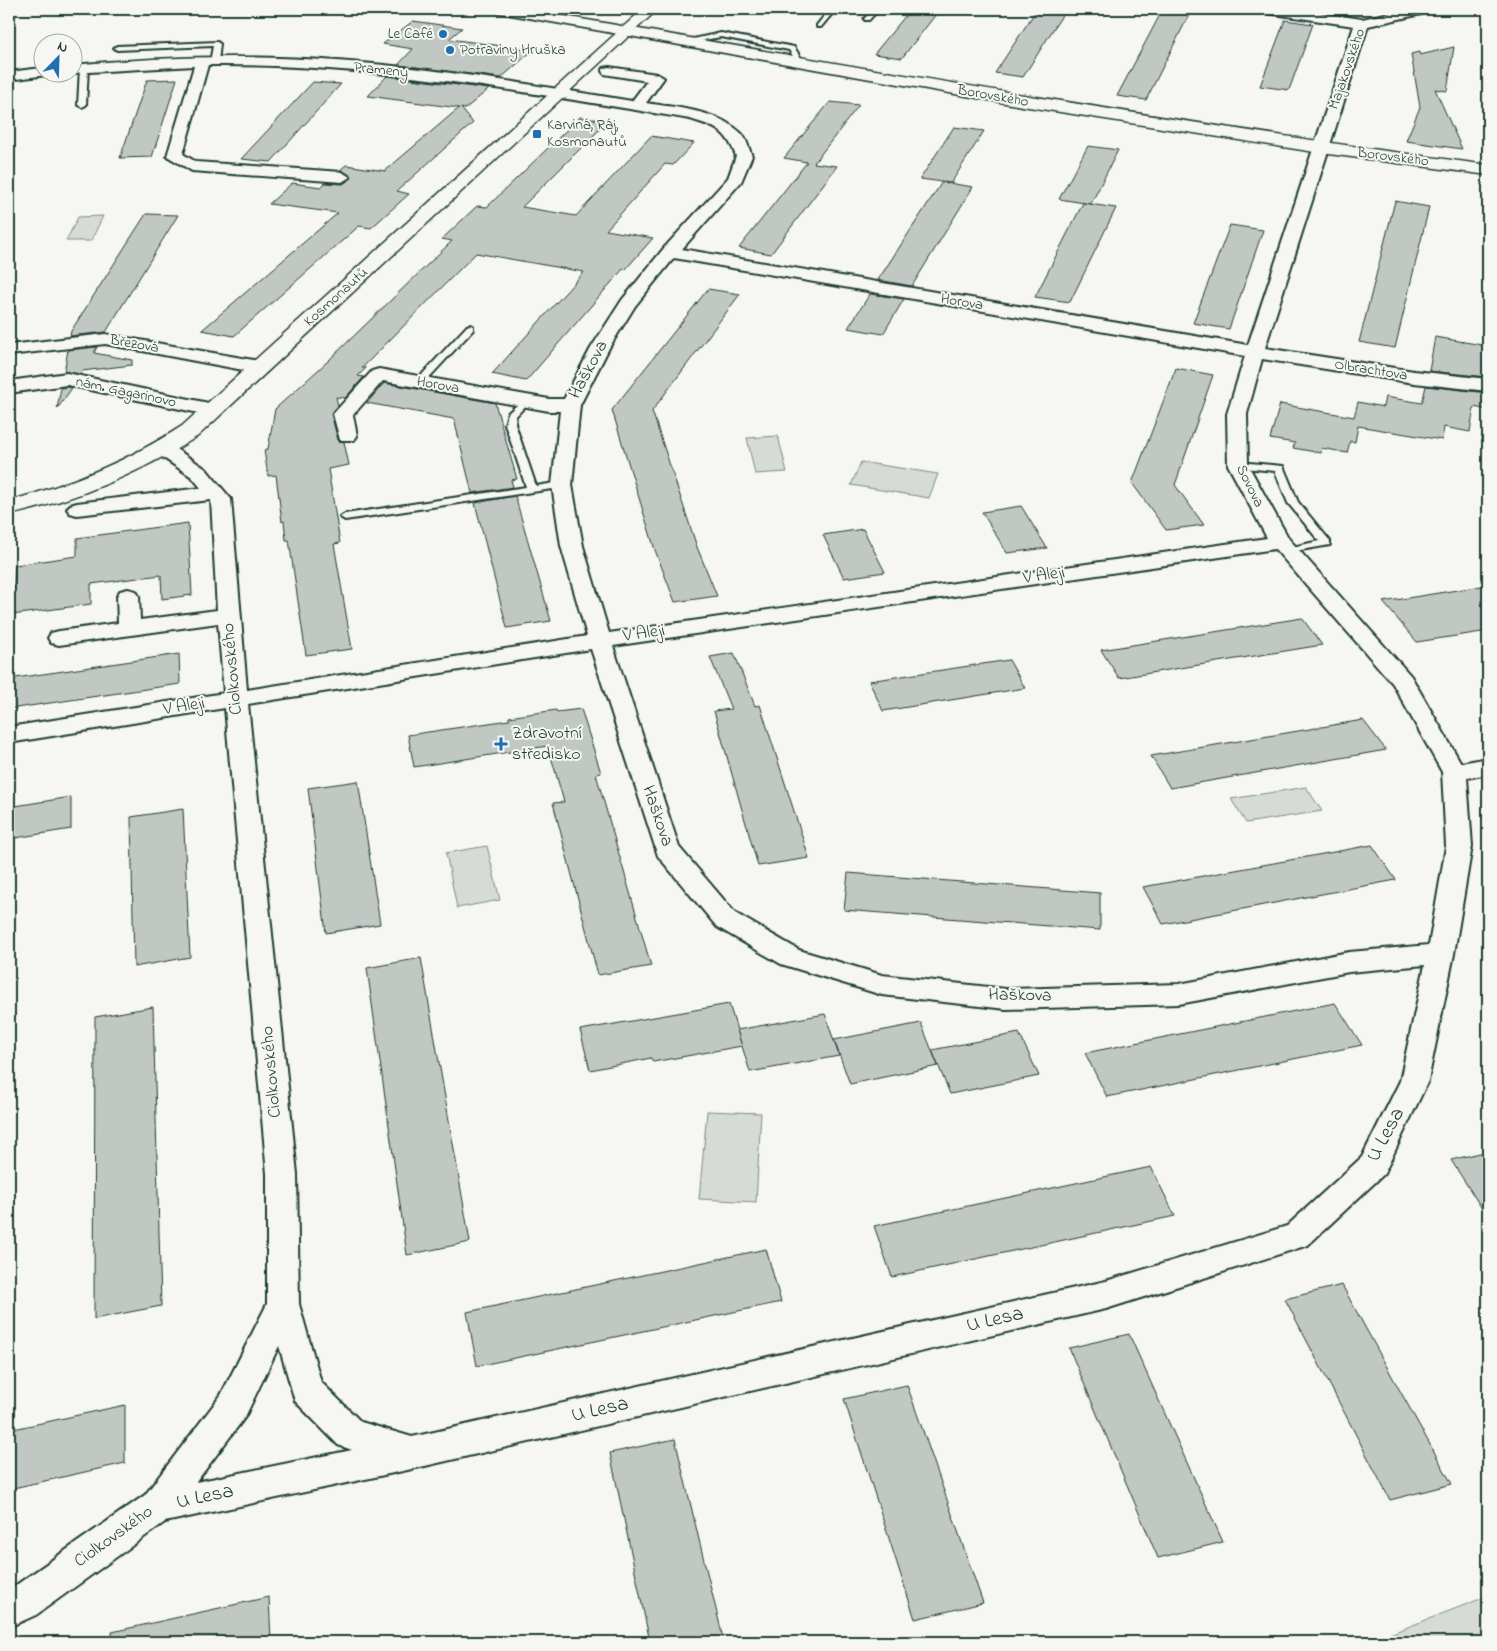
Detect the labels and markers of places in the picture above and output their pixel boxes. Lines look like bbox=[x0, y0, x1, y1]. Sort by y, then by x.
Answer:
place label: Le Café bbox=[388, 23, 433, 45]
marker: Le Café bbox=[437, 28, 449, 40]
place label: Potraviny Hruška bbox=[460, 39, 566, 62]
marker: Potraviny Hruška bbox=[444, 44, 456, 56]
place label: Karviná, Ráj, Kosmonautů bbox=[547, 114, 627, 153]
marker: Karviná, Ráj, Kosmonautů bbox=[531, 128, 543, 140]
place label: Zdravotní středisko bbox=[512, 721, 582, 768]
marker: Zdravotní středisko bbox=[494, 737, 508, 751]

